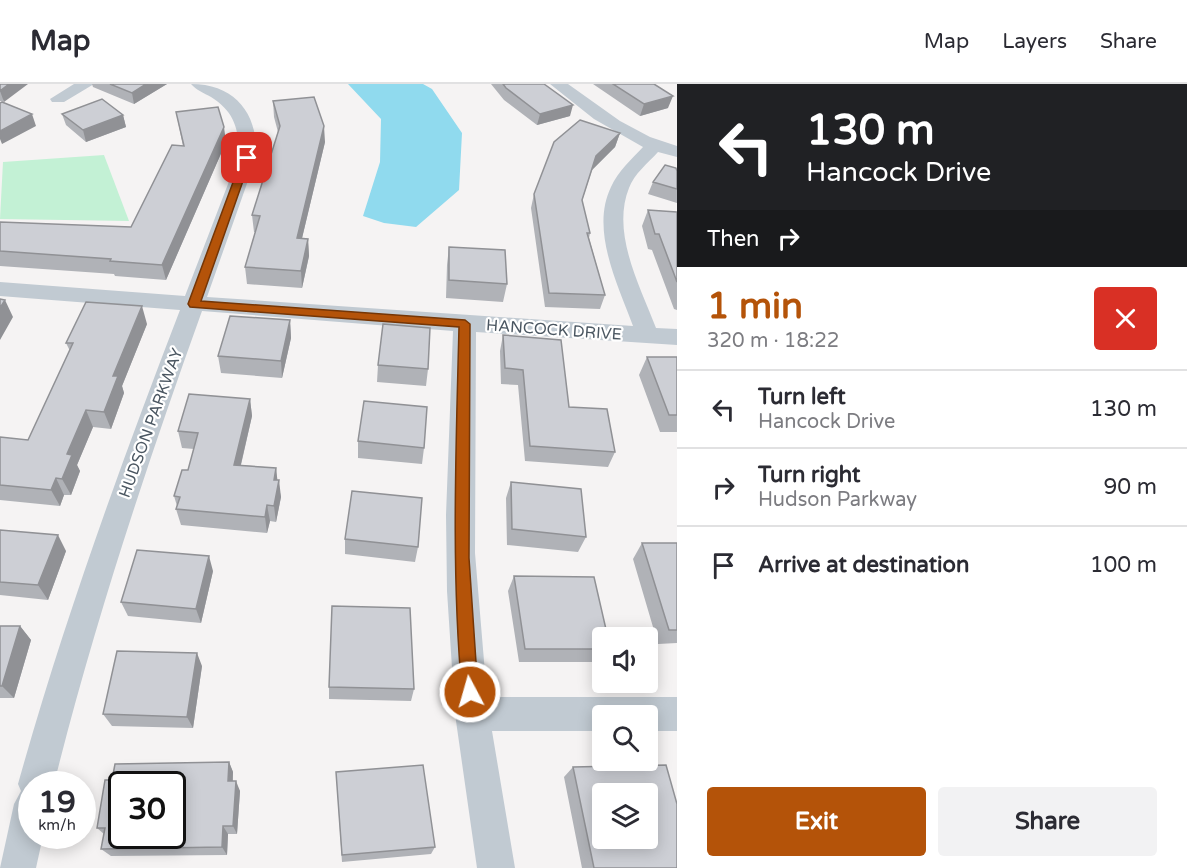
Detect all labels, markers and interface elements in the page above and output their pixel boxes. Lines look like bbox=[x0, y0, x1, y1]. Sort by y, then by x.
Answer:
text: Map bbox=[30, 24, 90, 58]
text: Map bbox=[924, 29, 969, 54]
text: Layers bbox=[1002, 29, 1067, 54]
text: Share bbox=[1100, 29, 1157, 54]
text: 130 m bbox=[806, 105, 935, 156]
icon: left bbox=[707, 108, 785, 186]
pin bbox=[221, 132, 272, 183]
icon: arrive bbox=[230, 141, 263, 174]
text: Hancock Drive bbox=[806, 156, 991, 189]
icon: right bbox=[772, 222, 805, 255]
text: Then bbox=[707, 226, 760, 252]
text: 1 min bbox=[707, 285, 803, 328]
button: close bbox=[1094, 287, 1157, 350]
street label: HANCOCK DRIVE bbox=[485, 315, 623, 345]
text: 320 m · 18:22 bbox=[707, 329, 839, 353]
street label: HUDSON PARKWAY bbox=[115, 346, 187, 500]
text: Turn left bbox=[758, 384, 846, 410]
icon: left bbox=[707, 393, 740, 426]
text: 130 m bbox=[1090, 396, 1157, 422]
text: Hancock Drive bbox=[758, 410, 895, 434]
text: Turn right bbox=[758, 462, 860, 488]
icon: right bbox=[707, 471, 740, 504]
text: 90 m bbox=[1103, 474, 1157, 500]
text: Hudson Parkway bbox=[758, 488, 917, 512]
icon: arrive bbox=[707, 549, 740, 582]
text: Arrive at destination bbox=[758, 552, 969, 578]
text: 100 m bbox=[1090, 552, 1157, 578]
map controls bbox=[592, 627, 658, 849]
button: sound bbox=[592, 627, 658, 693]
position arrow bbox=[438, 660, 502, 724]
button: search bbox=[592, 705, 658, 771]
speed limit sign: 30 bbox=[108, 771, 186, 849]
button: layers bbox=[592, 783, 658, 849]
text: 19 bbox=[38, 784, 76, 821]
button: Exit bbox=[707, 787, 926, 856]
button: Share bbox=[938, 787, 1157, 856]
text: km/h bbox=[38, 816, 76, 834]

